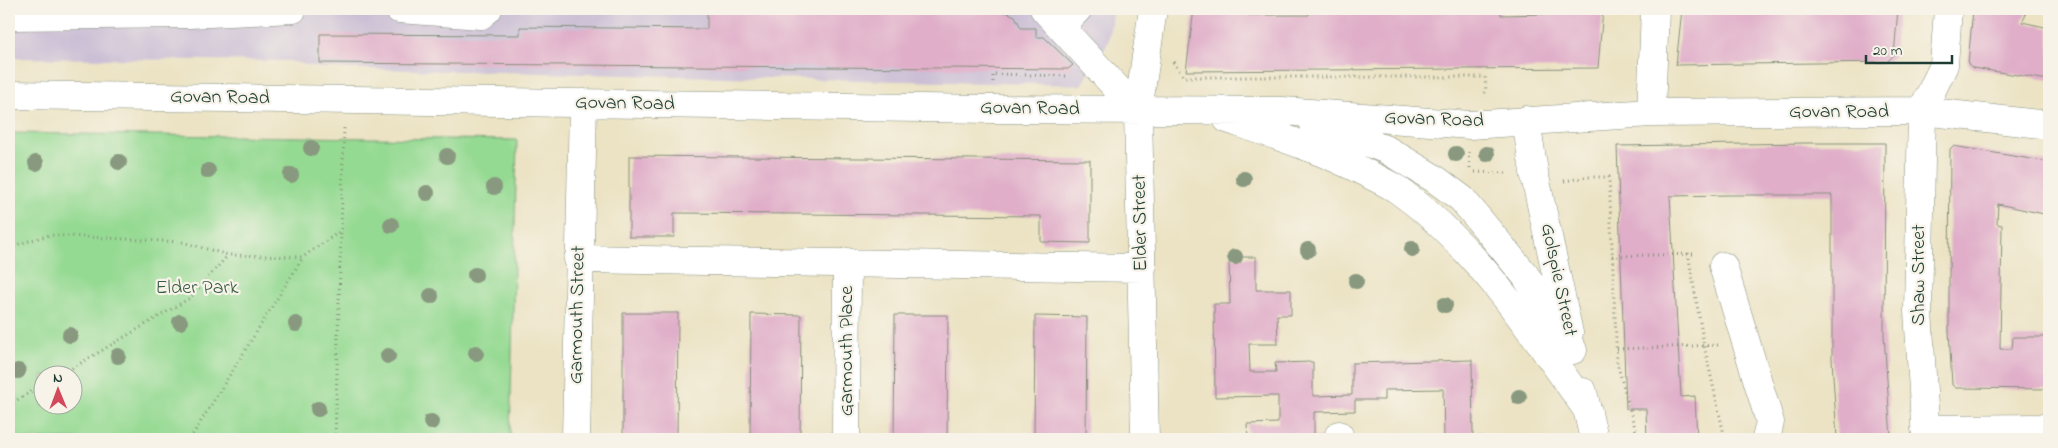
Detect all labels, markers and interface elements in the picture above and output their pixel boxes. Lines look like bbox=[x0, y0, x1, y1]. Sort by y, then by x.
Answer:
scale bar bbox=[1866, 32, 1952, 64]
text: 20 m bbox=[1873, 40, 1903, 62]
street label: Govan Road bbox=[170, 83, 270, 113]
street label: Govan Road bbox=[575, 89, 675, 119]
street label: Govan Road bbox=[980, 94, 1080, 124]
street label: Govan Road bbox=[1789, 98, 1889, 127]
street label: Govan Road bbox=[1384, 104, 1484, 136]
street label: Elder Street bbox=[1126, 174, 1156, 272]
street label: Golspie Street bbox=[1532, 221, 1584, 339]
street label: Shaw Street bbox=[1905, 224, 1934, 326]
street label: Garmouth Street bbox=[562, 245, 594, 384]
park label: Elder Park bbox=[155, 274, 239, 303]
street label: Garmouth Place bbox=[833, 286, 862, 416]
north arrow bbox=[32, 366, 82, 416]
text: N bbox=[53, 368, 63, 389]

